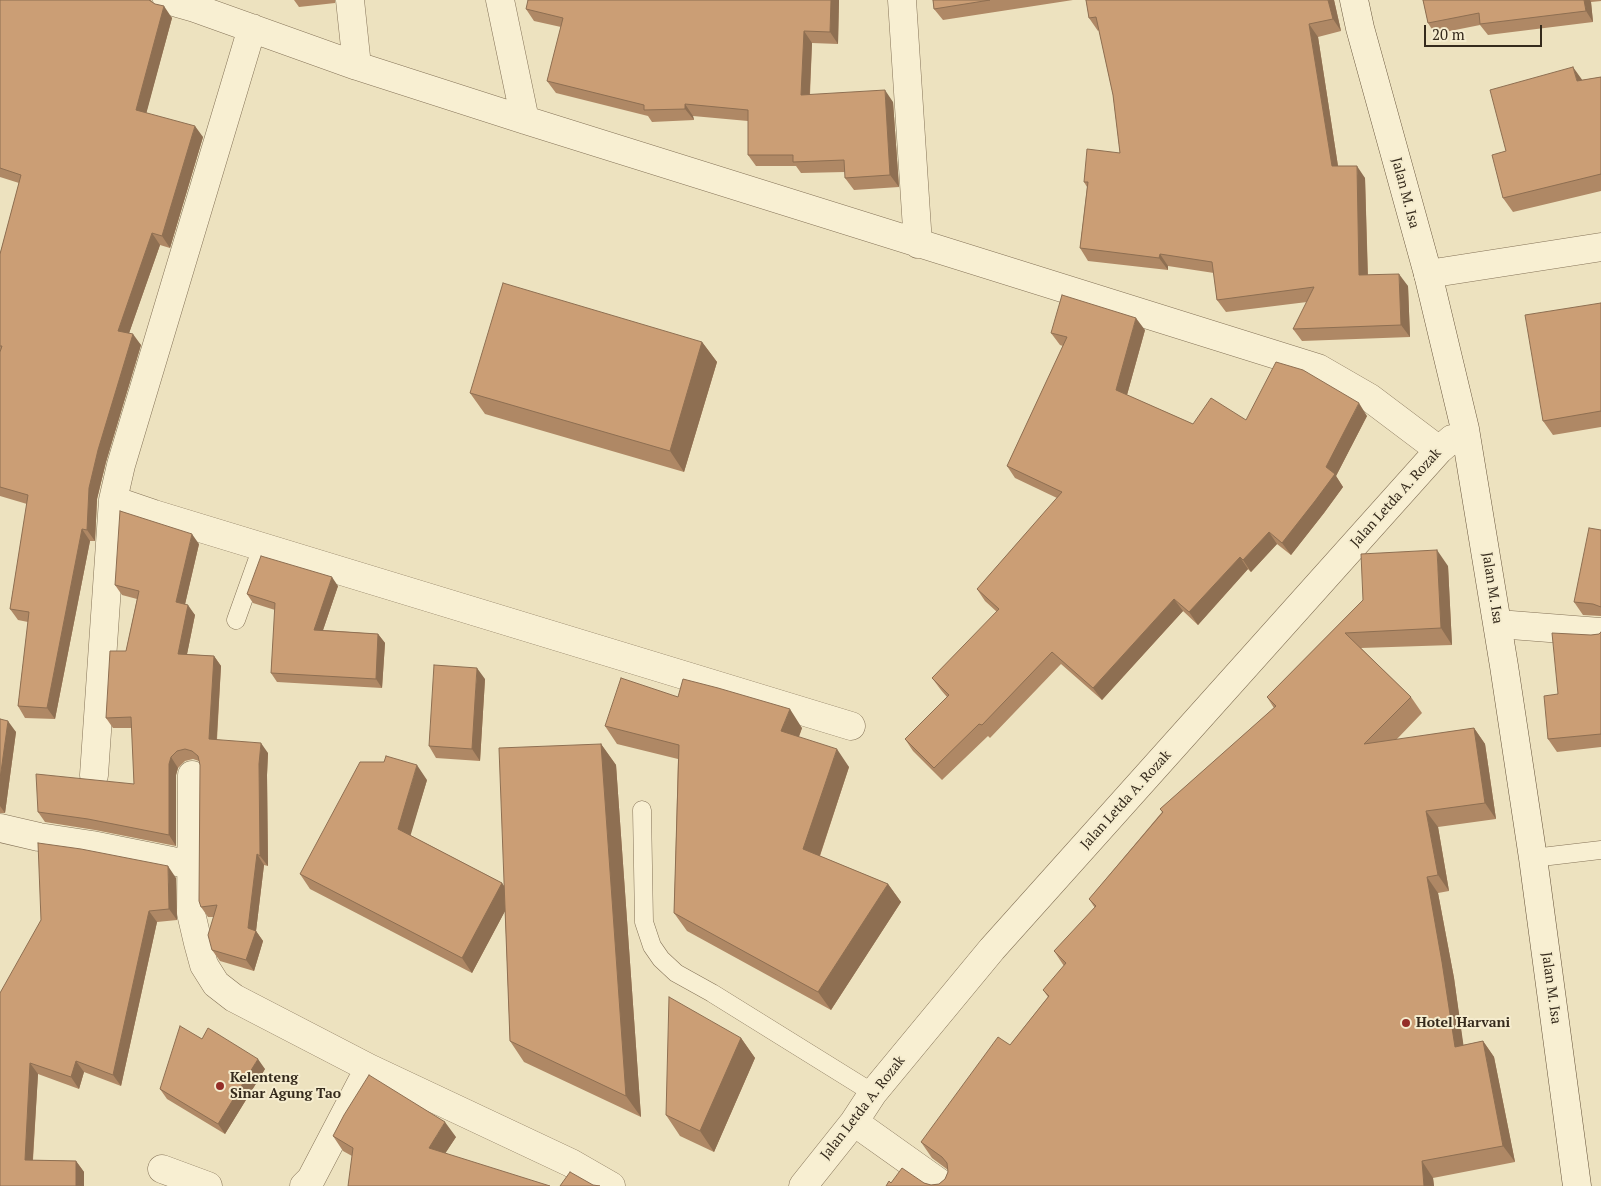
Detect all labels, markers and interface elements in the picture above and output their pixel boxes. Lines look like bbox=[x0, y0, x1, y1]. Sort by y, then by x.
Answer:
scale bar bbox=[1426, 15, 1544, 47]
text: 20 m bbox=[1432, 24, 1465, 44]
street label: Jalan M. Isa bbox=[1388, 156, 1422, 230]
street label: Jalan Letda A. Rozak bbox=[1347, 445, 1445, 551]
street label: Jalan M. Isa bbox=[1478, 551, 1506, 625]
street label: Jalan Letda A. Rozak bbox=[1077, 747, 1175, 853]
street label: Jalan M. Isa bbox=[1538, 951, 1564, 1025]
place label: Hotel Harvani bbox=[1416, 1015, 1510, 1031]
marker: Hotel Harvani bbox=[1400, 1017, 1412, 1029]
street label: Jalan Letda A. Rozak bbox=[817, 1053, 909, 1163]
place label: Kelenteng Sinar Agung Tao bbox=[230, 1070, 341, 1102]
marker: Kelenteng Sinar Agung Tao bbox=[214, 1080, 226, 1092]

